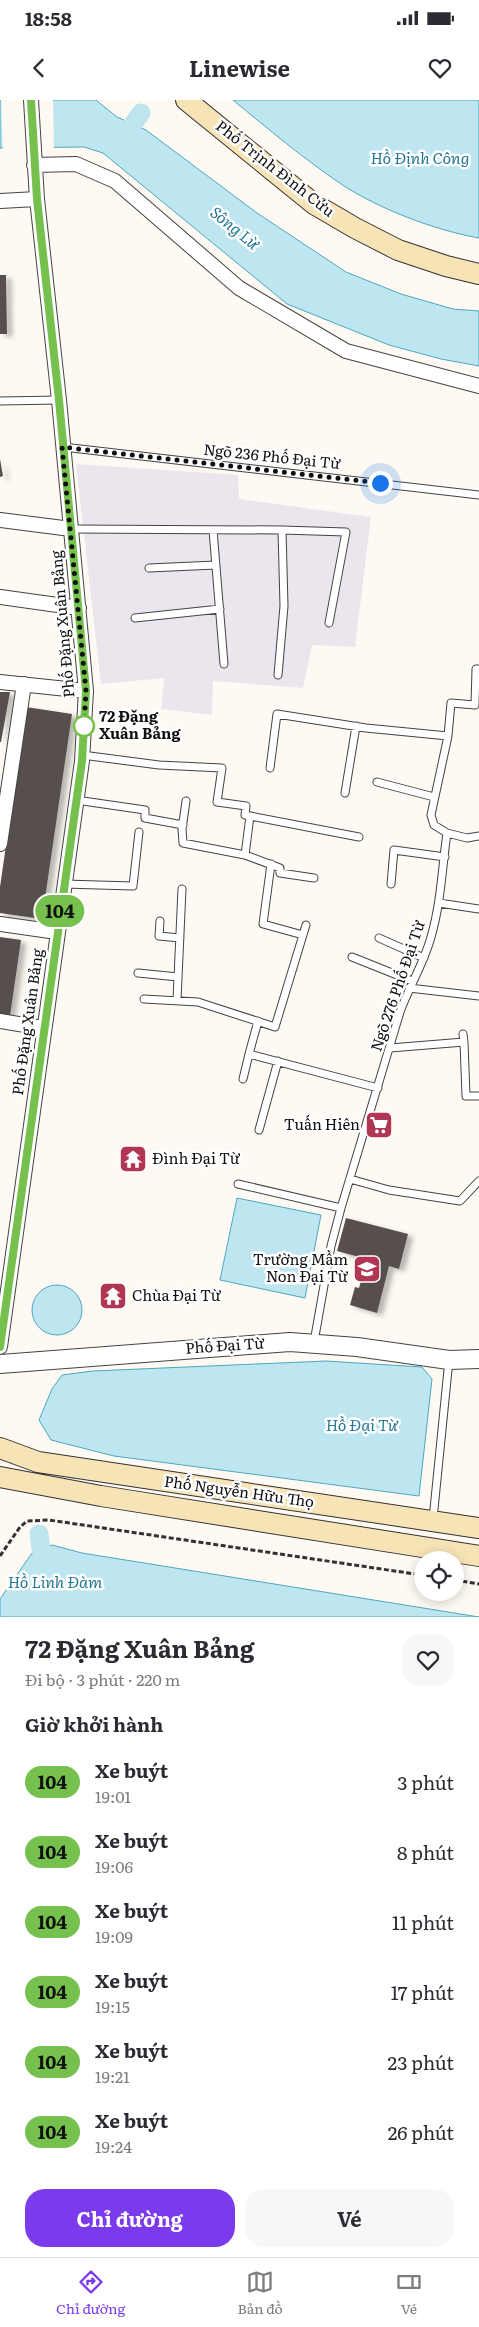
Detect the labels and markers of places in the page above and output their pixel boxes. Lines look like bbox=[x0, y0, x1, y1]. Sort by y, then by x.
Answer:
place label: 72 Đặng Xuân Bảng bbox=[99, 704, 181, 744]
marker: 72 Đặng Xuân Bảng bbox=[73, 715, 95, 737]
supermarket icon: Tuấn Hiên bbox=[364, 1110, 394, 1140]
place label: Tuấn Hiên bbox=[284, 1112, 360, 1135]
temple icon: Đình Đại Từ bbox=[118, 1144, 148, 1174]
place label: Đình Đại Từ bbox=[152, 1146, 241, 1169]
place label: Trường Mầm Non Đại Từ bbox=[253, 1247, 349, 1287]
school or university icon: Trường Mầm Non Đại Từ bbox=[352, 1254, 382, 1284]
temple icon: Chùa Đại Từ bbox=[98, 1281, 128, 1311]
place label: Chùa Đại Từ bbox=[132, 1283, 222, 1306]

